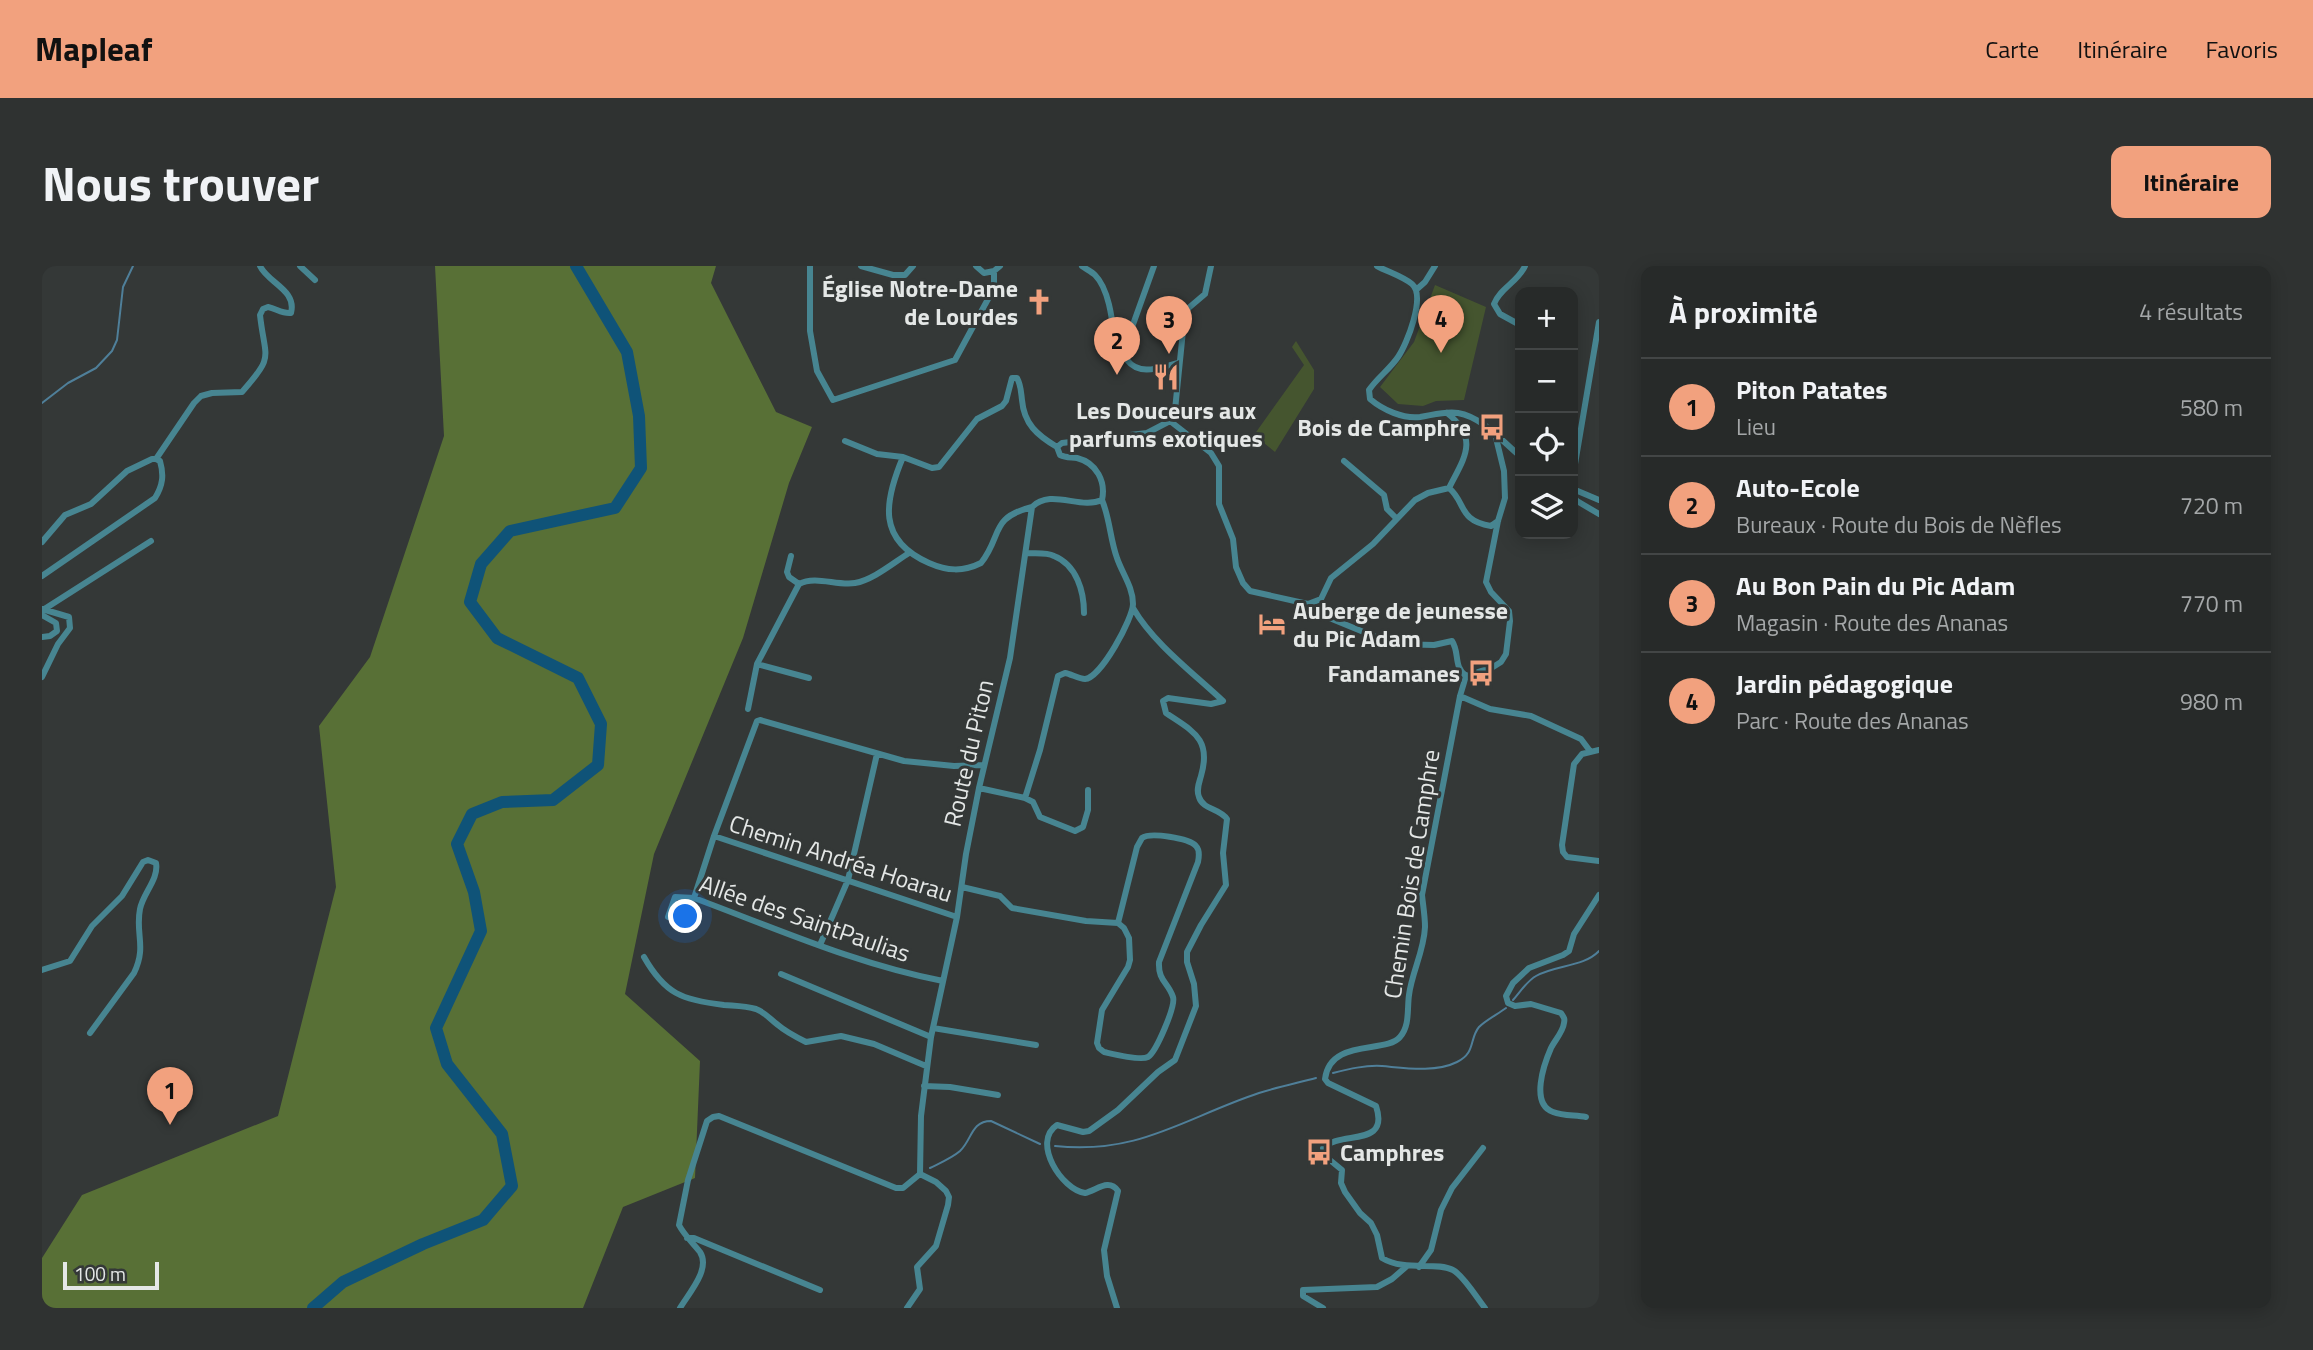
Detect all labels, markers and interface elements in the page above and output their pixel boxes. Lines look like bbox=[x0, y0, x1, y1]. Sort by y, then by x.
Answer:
text: Mapleaf bbox=[35, 24, 153, 74]
text: Carte bbox=[1985, 31, 2039, 67]
text: Itinéraire bbox=[2077, 31, 2168, 67]
text: Favoris bbox=[2206, 31, 2278, 67]
text: Nous trouver bbox=[42, 145, 319, 220]
button: Itinéraire bbox=[2111, 146, 2271, 218]
place label: Église Notre-Dame de Lourdes bbox=[822, 270, 1018, 334]
church icon: Église Notre-Dame de Lourdes bbox=[1024, 287, 1054, 317]
map controls bbox=[1515, 287, 1578, 539]
button: + bbox=[1515, 287, 1578, 350]
text: À proximité bbox=[1669, 289, 1818, 335]
text: 4 résultats bbox=[2139, 294, 2243, 329]
pin: 4 bbox=[1418, 295, 1464, 353]
pin: 3 bbox=[1146, 296, 1192, 354]
pin: 2 bbox=[1094, 317, 1140, 375]
button: − bbox=[1515, 350, 1578, 413]
restaurant icon: Les Douceurs aux parfums exotiques bbox=[1151, 362, 1181, 392]
text: Piton Patates bbox=[1736, 370, 1888, 409]
text: 1 bbox=[1686, 390, 1698, 425]
text: 580 m bbox=[2180, 390, 2243, 425]
place label: Les Douceurs aux parfums exotiques bbox=[1069, 392, 1263, 456]
place label: Bois de Camphre bbox=[1297, 409, 1471, 445]
text: Lieu bbox=[1736, 409, 1776, 444]
bus stop icon: Bois de Camphre bbox=[1477, 412, 1507, 442]
button: locate bbox=[1515, 413, 1578, 476]
text: Auto-Ecole bbox=[1736, 468, 1860, 507]
button: layers bbox=[1515, 476, 1578, 539]
text: 2 bbox=[1686, 488, 1698, 523]
text: 720 m bbox=[2180, 488, 2243, 523]
text: Bureaux · Route du Bois de Nèfles bbox=[1736, 507, 2062, 542]
text: Au Bon Pain du Pic Adam bbox=[1736, 566, 2015, 605]
text: 3 bbox=[1686, 586, 1698, 621]
text: 770 m bbox=[2180, 586, 2243, 621]
place label: Auberge de jeunesse du Pic Adam bbox=[1293, 592, 1508, 656]
text: Magasin · Route des Ananas bbox=[1736, 605, 2008, 640]
hotel icon: Auberge de jeunesse du Pic Adam bbox=[1257, 609, 1287, 639]
place label: Fandamanes bbox=[1327, 655, 1460, 691]
bus stop icon: Fandamanes bbox=[1466, 658, 1496, 688]
text: Jardin pédagogique bbox=[1736, 664, 1953, 703]
street label: Route du Piton bbox=[934, 676, 1002, 830]
text: 4 bbox=[1686, 684, 1698, 719]
text: 980 m bbox=[2180, 684, 2243, 719]
text: Parc · Route des Ananas bbox=[1736, 703, 1969, 738]
street label: Chemin Bois de Camphre bbox=[1374, 747, 1448, 1001]
street label: Chemin Andréa Hoarau bbox=[725, 805, 957, 911]
street label: Allée des SaintPaulias bbox=[695, 865, 915, 971]
your location bbox=[668, 899, 702, 933]
pin: 1 bbox=[147, 1067, 193, 1125]
place label: Camphres bbox=[1340, 1134, 1444, 1170]
bus stop icon: Camphres bbox=[1304, 1137, 1334, 1167]
scale bar bbox=[63, 1259, 159, 1291]
text: 100 m bbox=[74, 1259, 126, 1288]

